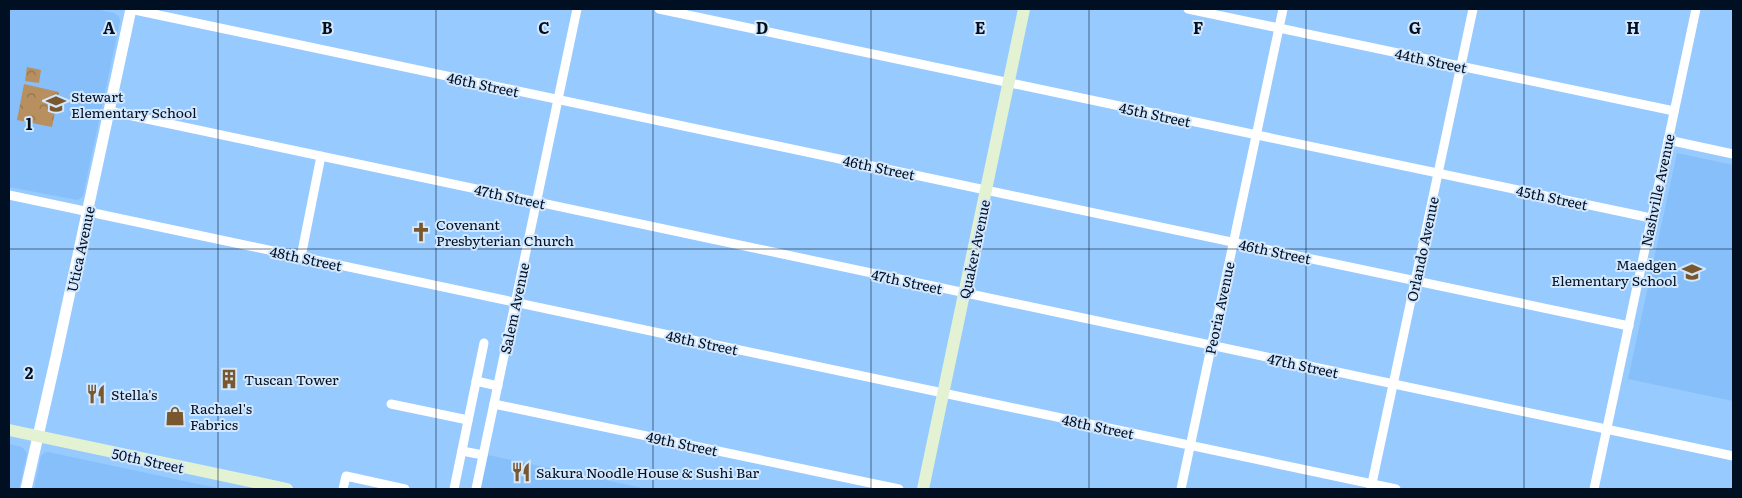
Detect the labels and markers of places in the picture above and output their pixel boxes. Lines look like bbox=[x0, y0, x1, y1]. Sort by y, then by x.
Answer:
place label: Stewart Elementary School bbox=[71, 86, 197, 122]
school or university icon: Stewart Elementary School bbox=[45, 93, 67, 115]
place label: Covenant Presbyterian Church bbox=[436, 214, 574, 250]
church icon: Covenant Presbyterian Church bbox=[410, 221, 432, 243]
place label: Maedgen Elementary School bbox=[1551, 254, 1677, 290]
school or university icon: Maedgen Elementary School bbox=[1681, 261, 1703, 283]
building icon: Tuscan Tower bbox=[218, 368, 240, 390]
place label: Tuscan Tower bbox=[244, 369, 339, 389]
restaurant icon: Stella's bbox=[85, 383, 107, 405]
place label: Stella's bbox=[111, 384, 157, 404]
place label: Rachael's Fabrics bbox=[190, 398, 252, 434]
shop icon: Rachael's Fabrics bbox=[164, 405, 186, 427]
restaurant icon: Sakura Noodle House & Sushi Bar bbox=[510, 461, 532, 483]
place label: Sakura Noodle House & Sushi Bar bbox=[536, 462, 760, 482]

